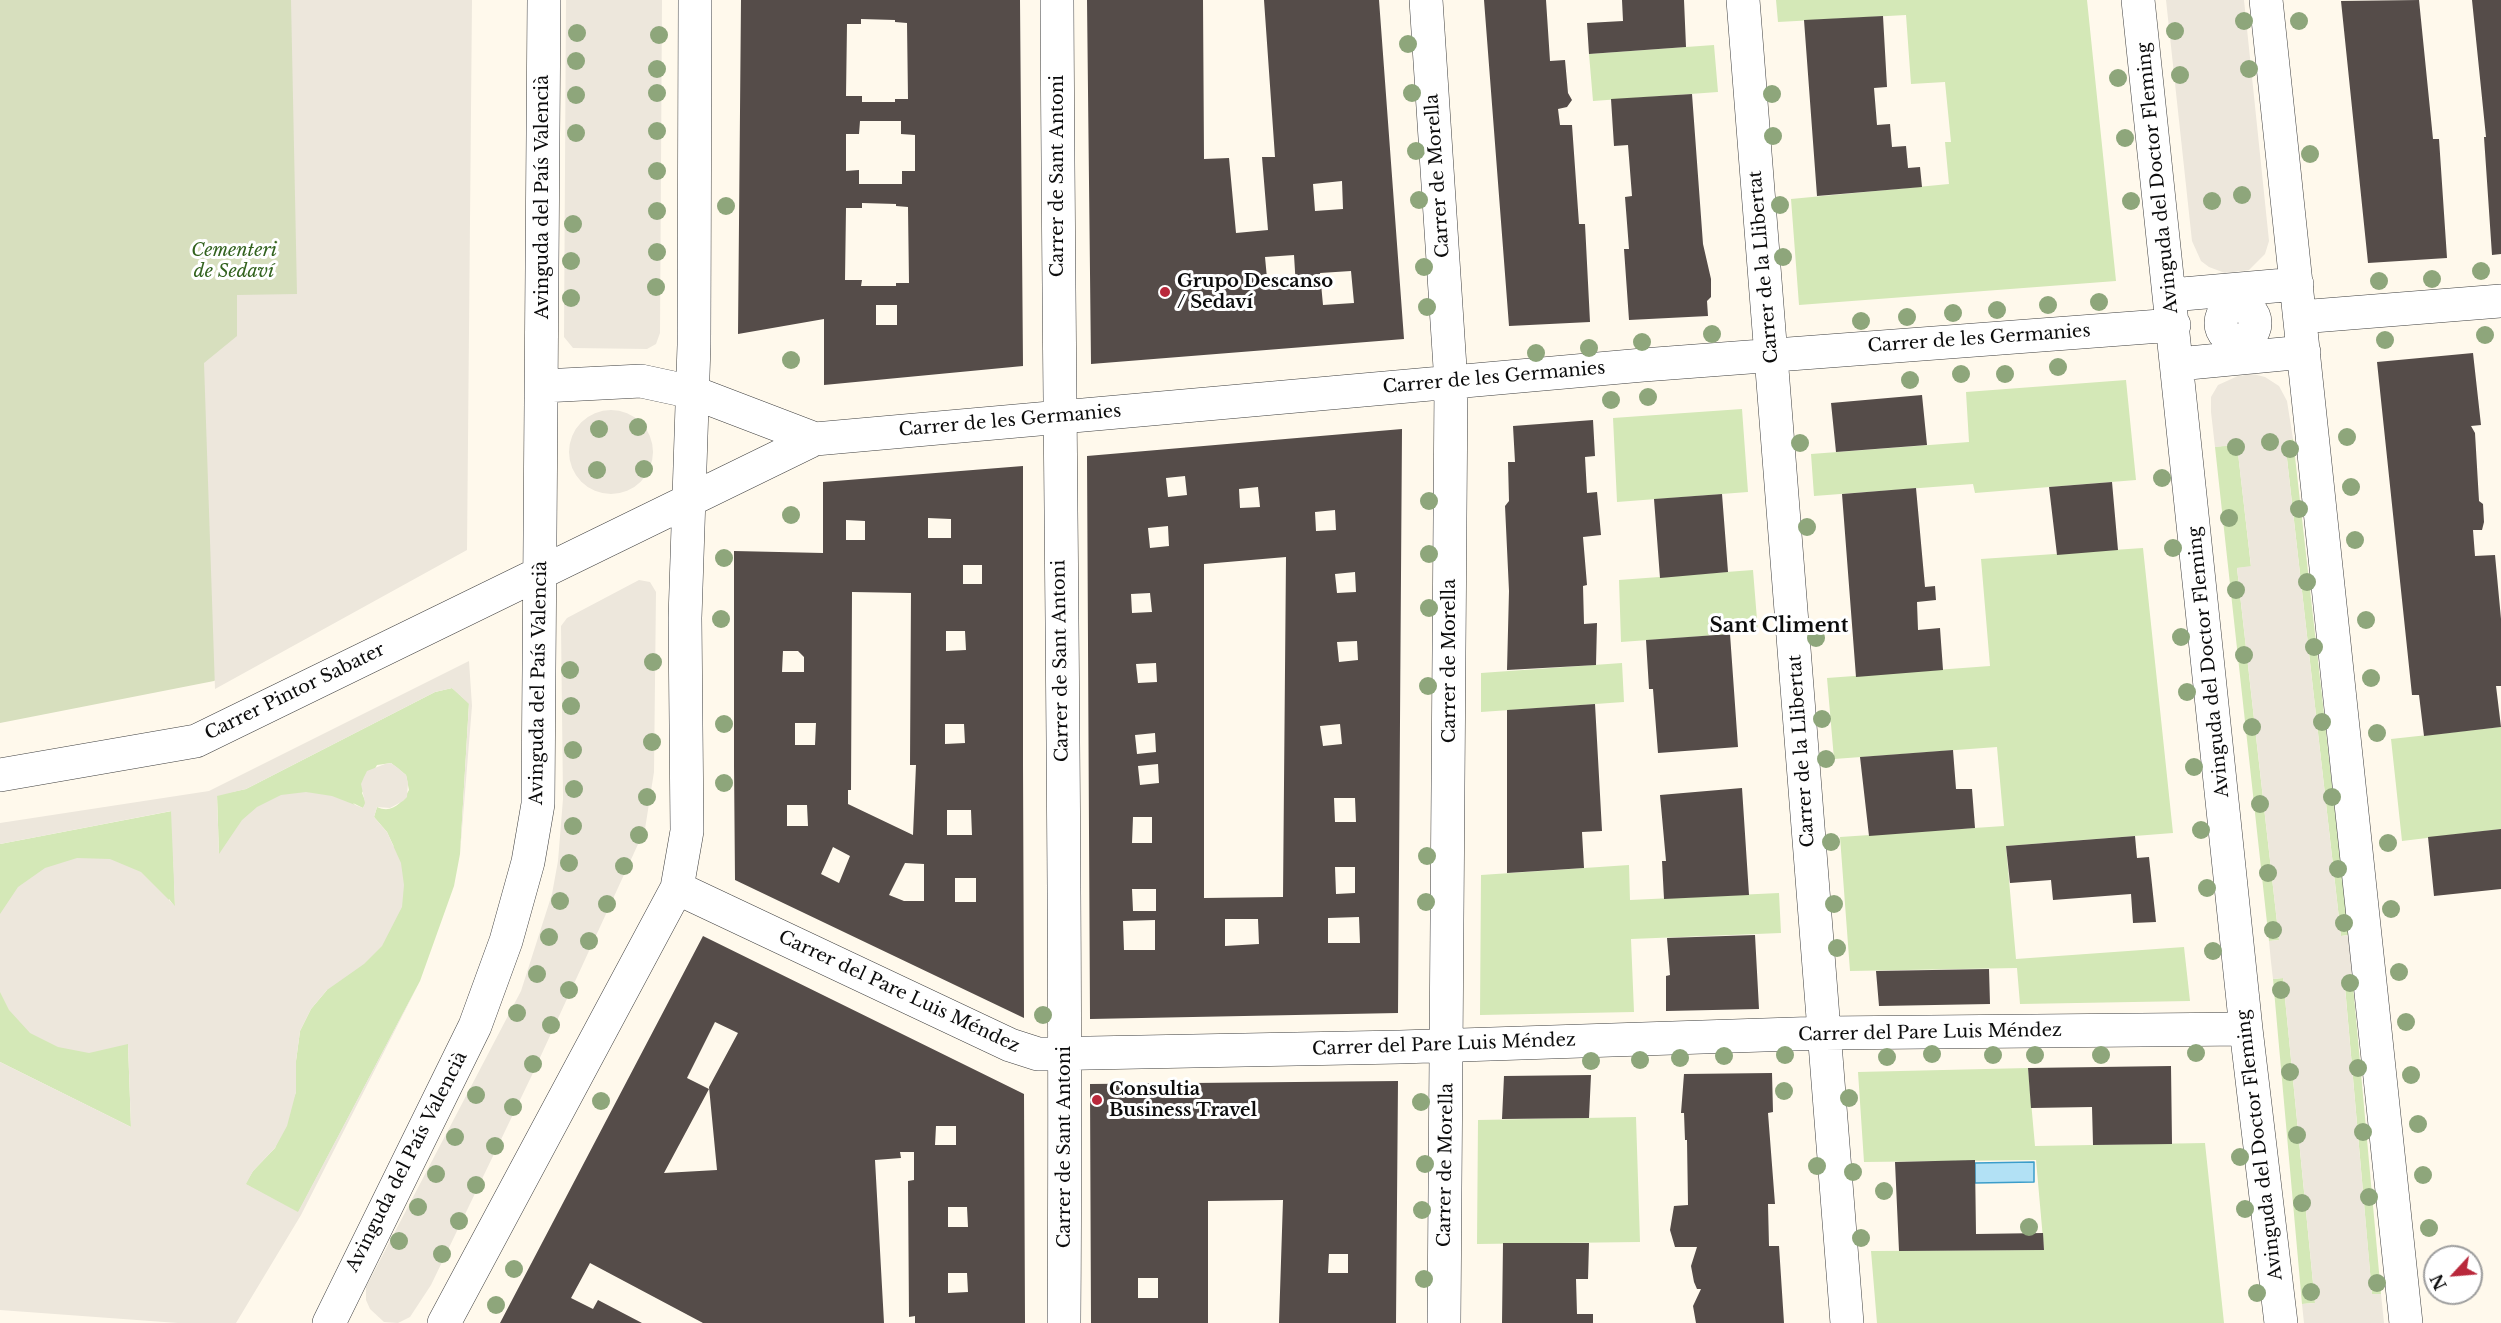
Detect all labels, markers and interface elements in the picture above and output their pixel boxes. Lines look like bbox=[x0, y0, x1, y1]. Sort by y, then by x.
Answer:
street label: Avinguda del Doctor Fleming bbox=[2133, 41, 2183, 315]
street label: Avinguda del País Valencià bbox=[532, 75, 554, 319]
street label: Carrer de Sant Antoni bbox=[1047, 75, 1069, 277]
street label: Carrer de Morella bbox=[1421, 93, 1455, 259]
street label: Carrer de la Llibertat bbox=[1745, 170, 1783, 364]
park label: Cementeri de Sedaví bbox=[191, 240, 277, 282]
place label: Grupo Descanso / Sedaví bbox=[1177, 271, 1333, 314]
marker: Grupo Descanso / Sedaví bbox=[1158, 285, 1172, 299]
street label: Carrer de les Germanies bbox=[1867, 320, 2091, 358]
street label: Carrer de les Germanies bbox=[1382, 358, 1606, 398]
street label: Carrer de les Germanies bbox=[898, 401, 1122, 441]
street label: Avinguda del Doctor Fleming bbox=[2184, 525, 2234, 799]
street label: Carrer de Sant Antoni bbox=[1048, 560, 1074, 762]
street label: Avinguda del País Valencià bbox=[526, 561, 552, 805]
street label: Carrer de Morella bbox=[1439, 579, 1461, 743]
district label: Sant Climent bbox=[1709, 614, 1849, 638]
street label: Carrer Pintor Sabater bbox=[201, 639, 389, 745]
street label: Carrer de la Llibertat bbox=[1784, 654, 1820, 848]
street label: Carrer del Pare Luis Méndez bbox=[775, 926, 1023, 1058]
street label: Avinguda del Doctor Fleming bbox=[2233, 1008, 2287, 1282]
street label: Carrer del Pare Luis Méndez bbox=[1798, 1020, 2062, 1046]
street label: Carrer del Pare Luis Méndez bbox=[1312, 1030, 1576, 1060]
street label: Carrer de Sant Antoni bbox=[1054, 1046, 1076, 1248]
street label: Avinguda del País Valencià bbox=[342, 1048, 472, 1276]
place label: Consultia Business Travel bbox=[1109, 1079, 1257, 1122]
street label: Carrer de Morella bbox=[1434, 1083, 1458, 1247]
marker: Consultia Business Travel bbox=[1090, 1093, 1104, 1107]
north arrow bbox=[2423, 1245, 2483, 1305]
text: N bbox=[2426, 1271, 2451, 1293]

